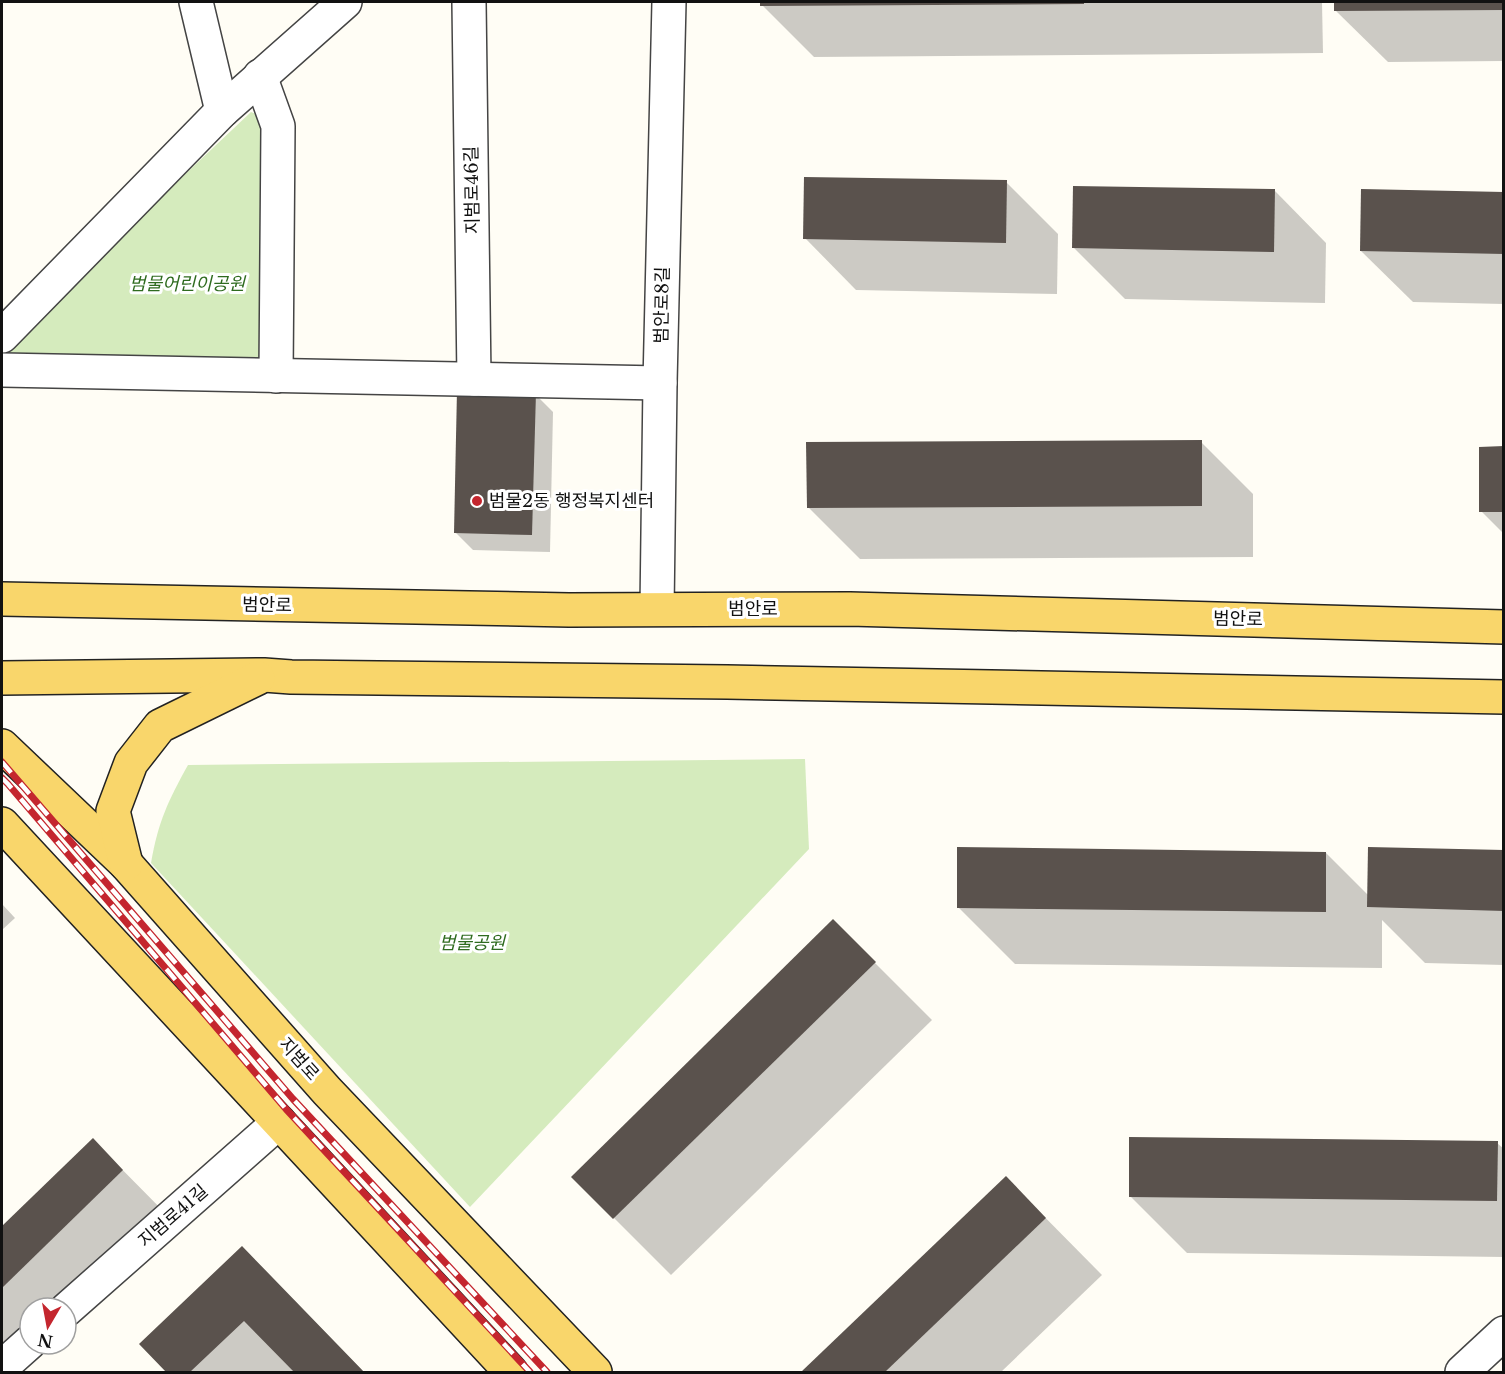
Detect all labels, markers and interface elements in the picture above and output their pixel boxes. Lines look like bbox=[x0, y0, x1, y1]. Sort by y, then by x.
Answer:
street label: 지범로46길 bbox=[460, 146, 484, 234]
street label: 범안로8길 bbox=[650, 266, 674, 344]
park label: 범물어린이공원 bbox=[129, 273, 246, 295]
place label: 범물2동 행정복지센터 bbox=[489, 490, 654, 512]
marker: 범물2동 행정복지센터 bbox=[470, 494, 484, 508]
street label: 범안로 bbox=[242, 594, 292, 616]
street label: 범안로 bbox=[728, 598, 778, 620]
street label: 범안로 bbox=[1213, 608, 1263, 630]
park label: 범물공원 bbox=[439, 932, 507, 954]
street label: 지범로 bbox=[274, 1033, 324, 1085]
street label: 지범로41길 bbox=[134, 1180, 212, 1252]
north arrow bbox=[18, 1296, 78, 1356]
text: N bbox=[36, 1330, 55, 1352]

